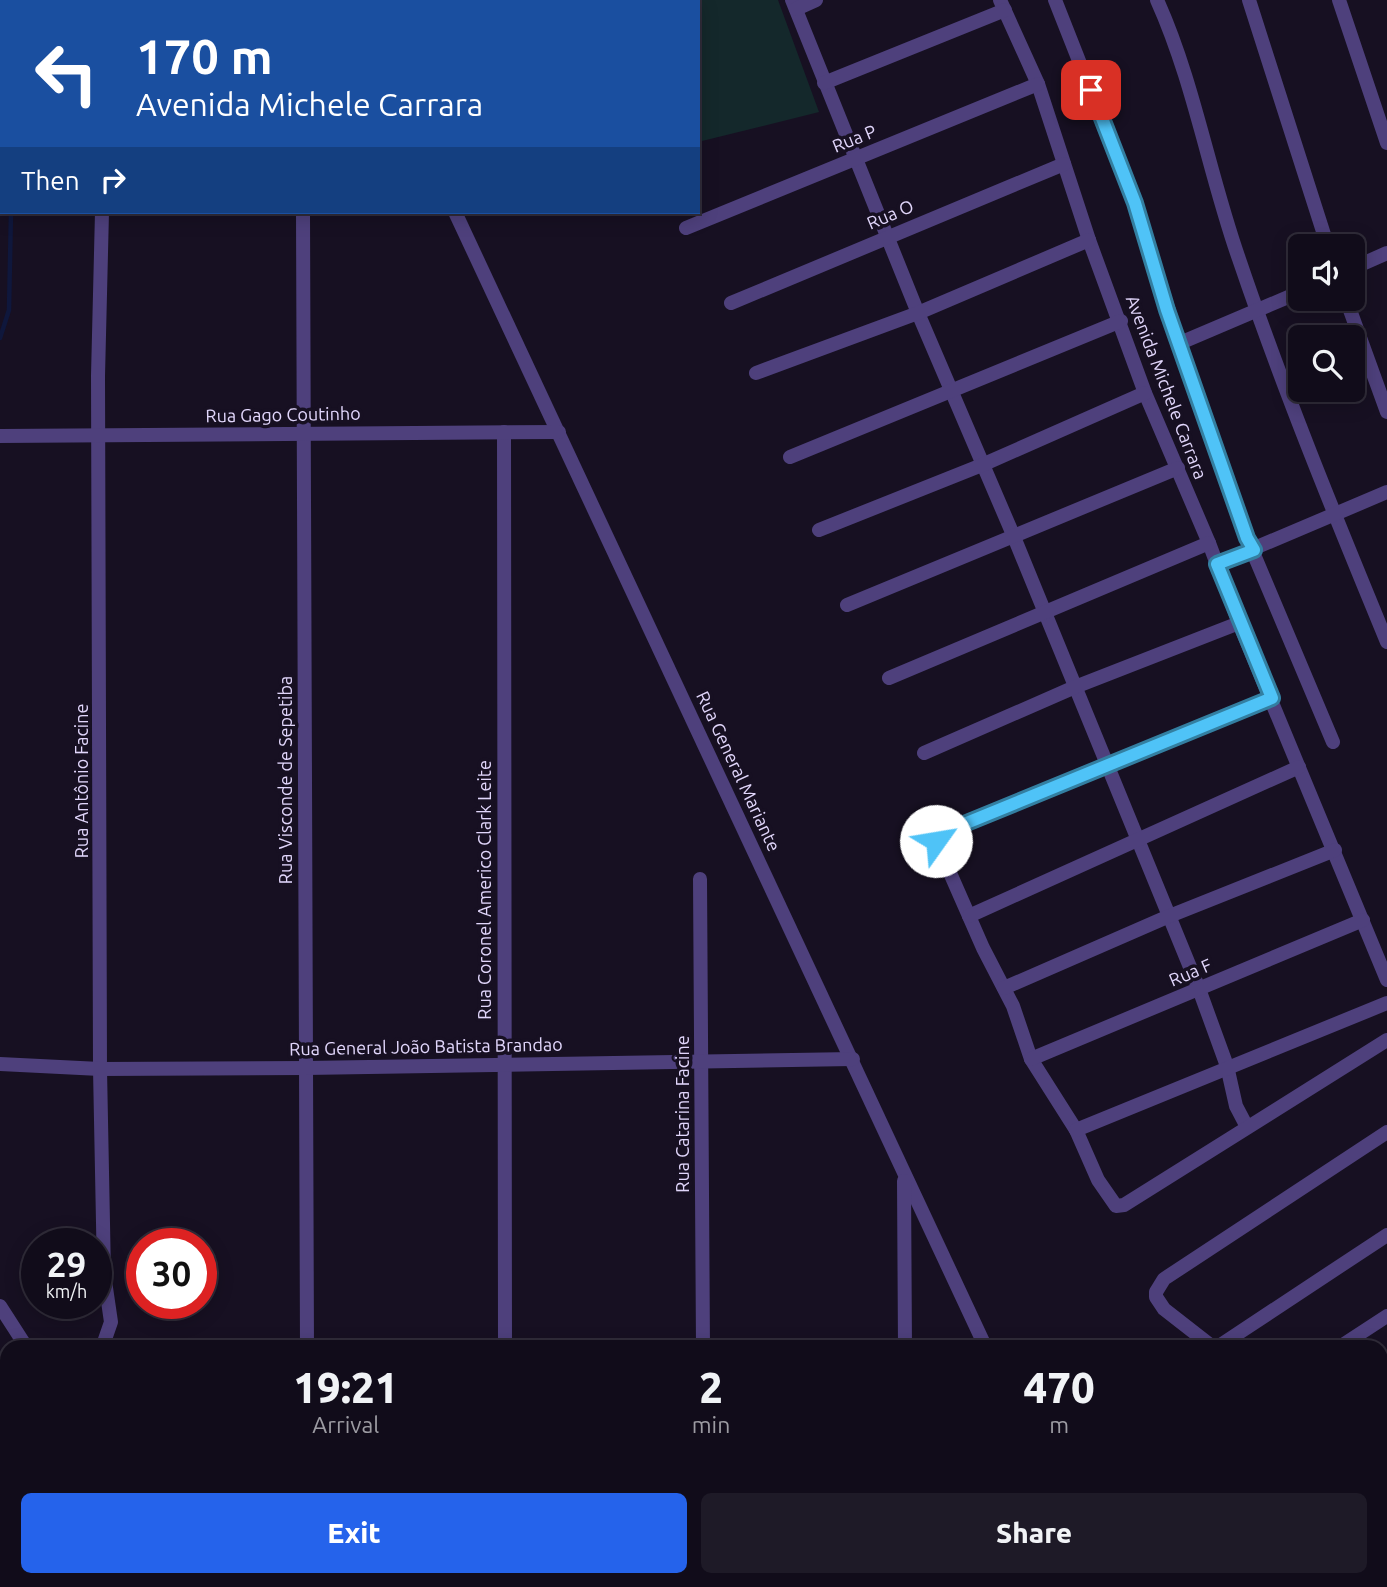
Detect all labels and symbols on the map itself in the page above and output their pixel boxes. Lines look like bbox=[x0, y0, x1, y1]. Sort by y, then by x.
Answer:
pin bbox=[1061, 60, 1121, 120]
street label: Rua P bbox=[829, 120, 879, 156]
street label: Rua O bbox=[864, 195, 916, 233]
street label: Avenida Michele Carrara bbox=[1123, 292, 1211, 482]
street label: Rua Gago Coutinho bbox=[205, 403, 361, 425]
street label: Rua Visconde de Sepetiba bbox=[275, 676, 295, 884]
street label: Rua General Mariante bbox=[693, 688, 785, 854]
street label: Rua Antônio Facine bbox=[71, 704, 91, 858]
street label: Rua Coronel Americo Clark Leite bbox=[474, 760, 494, 1020]
position arrow bbox=[899, 804, 973, 878]
street label: Rua F bbox=[1166, 954, 1214, 990]
street label: Rua General João Batista Brandao bbox=[289, 1034, 563, 1058]
street label: Rua Catarina Facine bbox=[672, 1035, 692, 1193]
speed limit sign: 30 bbox=[126, 1228, 217, 1319]

